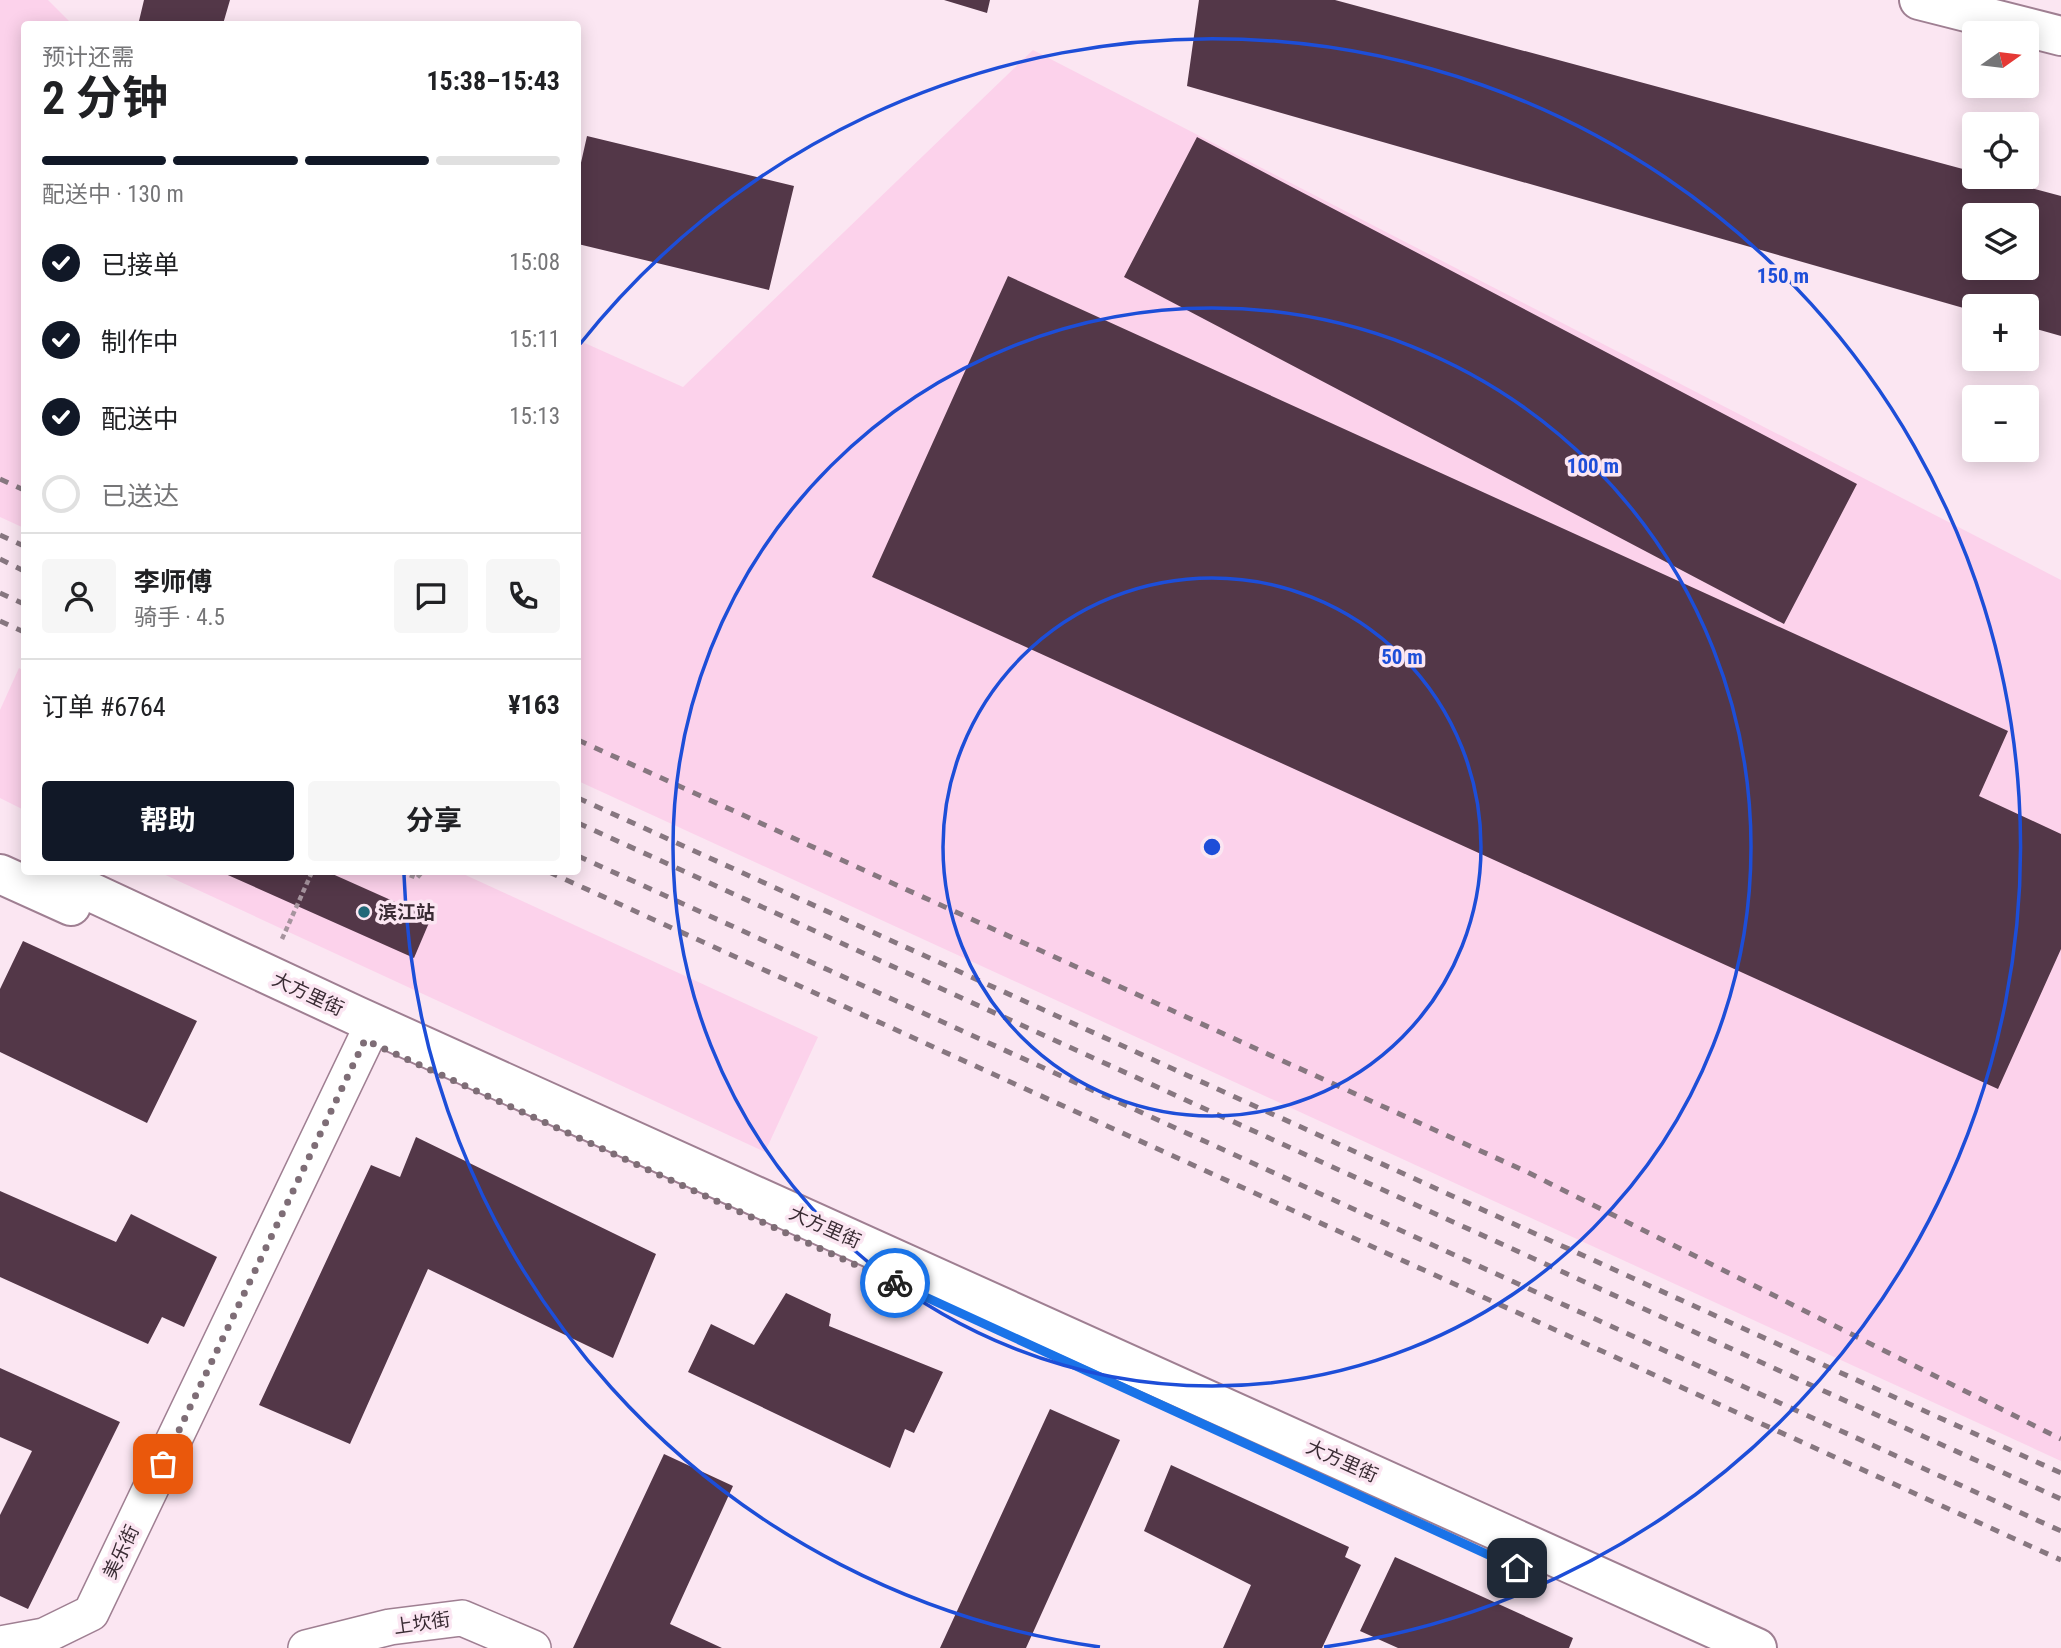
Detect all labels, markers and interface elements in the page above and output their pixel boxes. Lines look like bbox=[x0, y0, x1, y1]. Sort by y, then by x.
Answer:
north arrow bbox=[1962, 21, 2039, 98]
map controls bbox=[1962, 21, 2039, 462]
text: 预计还需 bbox=[42, 44, 134, 71]
text: 15:38–15:43 bbox=[426, 66, 560, 96]
text: 2 分钟 bbox=[42, 71, 168, 125]
button: locate bbox=[1962, 112, 2039, 189]
text: 配送中 · 130 m bbox=[42, 181, 184, 208]
button: layers bbox=[1962, 203, 2039, 280]
icon: check bbox=[42, 244, 80, 282]
text: 15:08 bbox=[509, 249, 560, 276]
text: 已接单 bbox=[101, 250, 179, 280]
text: 150 m bbox=[1757, 264, 1809, 288]
button: + bbox=[1962, 294, 2039, 371]
icon: check bbox=[42, 321, 80, 359]
text: 15:11 bbox=[509, 326, 560, 353]
text: 制作中 bbox=[101, 327, 179, 357]
button: − bbox=[1962, 385, 2039, 462]
icon: check bbox=[42, 398, 80, 436]
text: 15:13 bbox=[509, 403, 560, 430]
text: 配送中 bbox=[101, 404, 179, 434]
text: 100 m bbox=[1567, 454, 1619, 478]
text: 已送达 bbox=[101, 481, 179, 511]
button: person bbox=[42, 559, 116, 633]
button: chat bbox=[394, 559, 468, 633]
button: phone bbox=[486, 559, 560, 633]
text: 李师傅 bbox=[134, 567, 212, 597]
text: 骑手 · 4.5 bbox=[134, 604, 225, 631]
text: 50 m bbox=[1381, 645, 1423, 669]
text: ¥163 bbox=[508, 690, 560, 720]
text: 订单 #6764 bbox=[42, 692, 166, 722]
button: 帮助 bbox=[42, 781, 294, 861]
button: 分享 bbox=[308, 781, 560, 861]
centre of rings bbox=[1200, 835, 1224, 859]
place label: 滨江站 bbox=[378, 901, 435, 924]
marker: 滨江站 bbox=[356, 904, 372, 920]
street label: 大方里街 bbox=[269, 968, 347, 1020]
street label: 大方里街 bbox=[786, 1201, 864, 1253]
courier bbox=[860, 1248, 930, 1318]
icon: bike bbox=[876, 1264, 914, 1302]
pin bbox=[133, 1434, 193, 1494]
street label: 大方里街 bbox=[1303, 1435, 1381, 1487]
icon: bag bbox=[144, 1445, 182, 1483]
street label: 美乐街 bbox=[98, 1521, 144, 1583]
pin bbox=[1487, 1538, 1547, 1598]
icon: home bbox=[1498, 1549, 1536, 1587]
street label: 上坎街 bbox=[392, 1608, 452, 1638]

